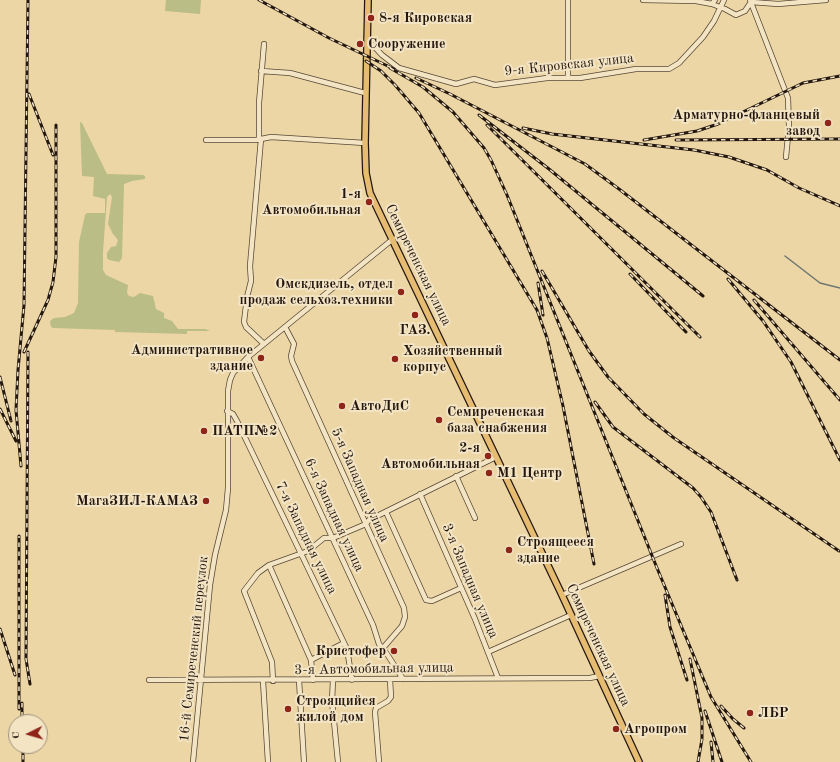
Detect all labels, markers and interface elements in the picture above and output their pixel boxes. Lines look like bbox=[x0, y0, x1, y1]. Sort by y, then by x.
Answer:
place label: 8-я Кировская bbox=[379, 10, 472, 26]
marker: 8-я Кировская bbox=[366, 13, 376, 23]
place label: Сооружение bbox=[368, 36, 446, 52]
marker: Сооружение bbox=[355, 39, 365, 49]
street label: 9-я Кировская улица bbox=[503, 50, 635, 80]
place label: Арматурно-фланцевый завод bbox=[672, 107, 820, 140]
marker: Арматурно-фланцевый завод bbox=[823, 118, 833, 128]
place label: 1-я Автомобильная bbox=[262, 186, 361, 218]
marker: 1-я Автомобильная bbox=[364, 197, 374, 207]
street label: Семиреченская улица bbox=[381, 201, 455, 329]
place label: Омскдизель, отдел продаж сельхоз.техники bbox=[240, 276, 393, 308]
marker: Омскдизель, отдел продаж сельхоз.техники bbox=[396, 287, 406, 297]
marker: ГАЗ. bbox=[410, 310, 420, 320]
place label: ГАЗ. bbox=[400, 322, 430, 338]
place label: Административное здание bbox=[131, 342, 253, 374]
place label: Хозяйственный корпус bbox=[403, 343, 502, 376]
marker: Административное здание bbox=[256, 353, 266, 363]
marker: Хозяйственный корпус bbox=[390, 354, 400, 364]
place label: АвтоДиС bbox=[350, 398, 409, 414]
marker: АвтоДиС bbox=[337, 401, 347, 411]
place label: Семиреченская база снабжения bbox=[447, 404, 547, 436]
marker: Семиреченская база снабжения bbox=[434, 415, 444, 425]
place label: ПАТП№2 bbox=[212, 423, 277, 439]
street label: 5-я Западная улица bbox=[327, 425, 393, 545]
marker: ПАТП№2 bbox=[199, 426, 209, 436]
place label: 2-я Автомобильная bbox=[381, 440, 480, 472]
marker: 2-я Автомобильная bbox=[483, 451, 493, 461]
street label: 6-я Западная улица bbox=[300, 456, 368, 574]
place label: М1 Центр bbox=[497, 465, 562, 481]
marker: М1 Центр bbox=[484, 468, 494, 478]
street label: 7-я Западная улица bbox=[271, 479, 341, 597]
place label: МагаЗИЛ-КАМАЗ bbox=[76, 493, 198, 509]
marker: МагаЗИЛ-КАМАЗ bbox=[201, 496, 211, 506]
street label: 3-я Западная улица bbox=[438, 521, 502, 641]
place label: Строящееся здание bbox=[517, 534, 594, 566]
marker: Строящееся здание bbox=[504, 545, 514, 555]
street label: 16-й Семиреченский переулок bbox=[176, 555, 212, 743]
street label: Семиреченская улица bbox=[562, 581, 634, 709]
place label: Кристофер bbox=[315, 643, 386, 659]
marker: Кристофер bbox=[389, 646, 399, 656]
street label: 3-я Автомобильная улица bbox=[294, 659, 454, 679]
place label: Строящийся жилой дом bbox=[296, 693, 376, 726]
marker: Строящийся жилой дом bbox=[283, 704, 293, 714]
place label: ЛБР bbox=[758, 705, 789, 721]
marker: ЛБР bbox=[745, 708, 755, 718]
north arrow bbox=[8, 714, 48, 754]
place label: Агропром bbox=[624, 721, 687, 737]
marker: Агропром bbox=[611, 724, 621, 734]
text: С bbox=[11, 731, 22, 739]

